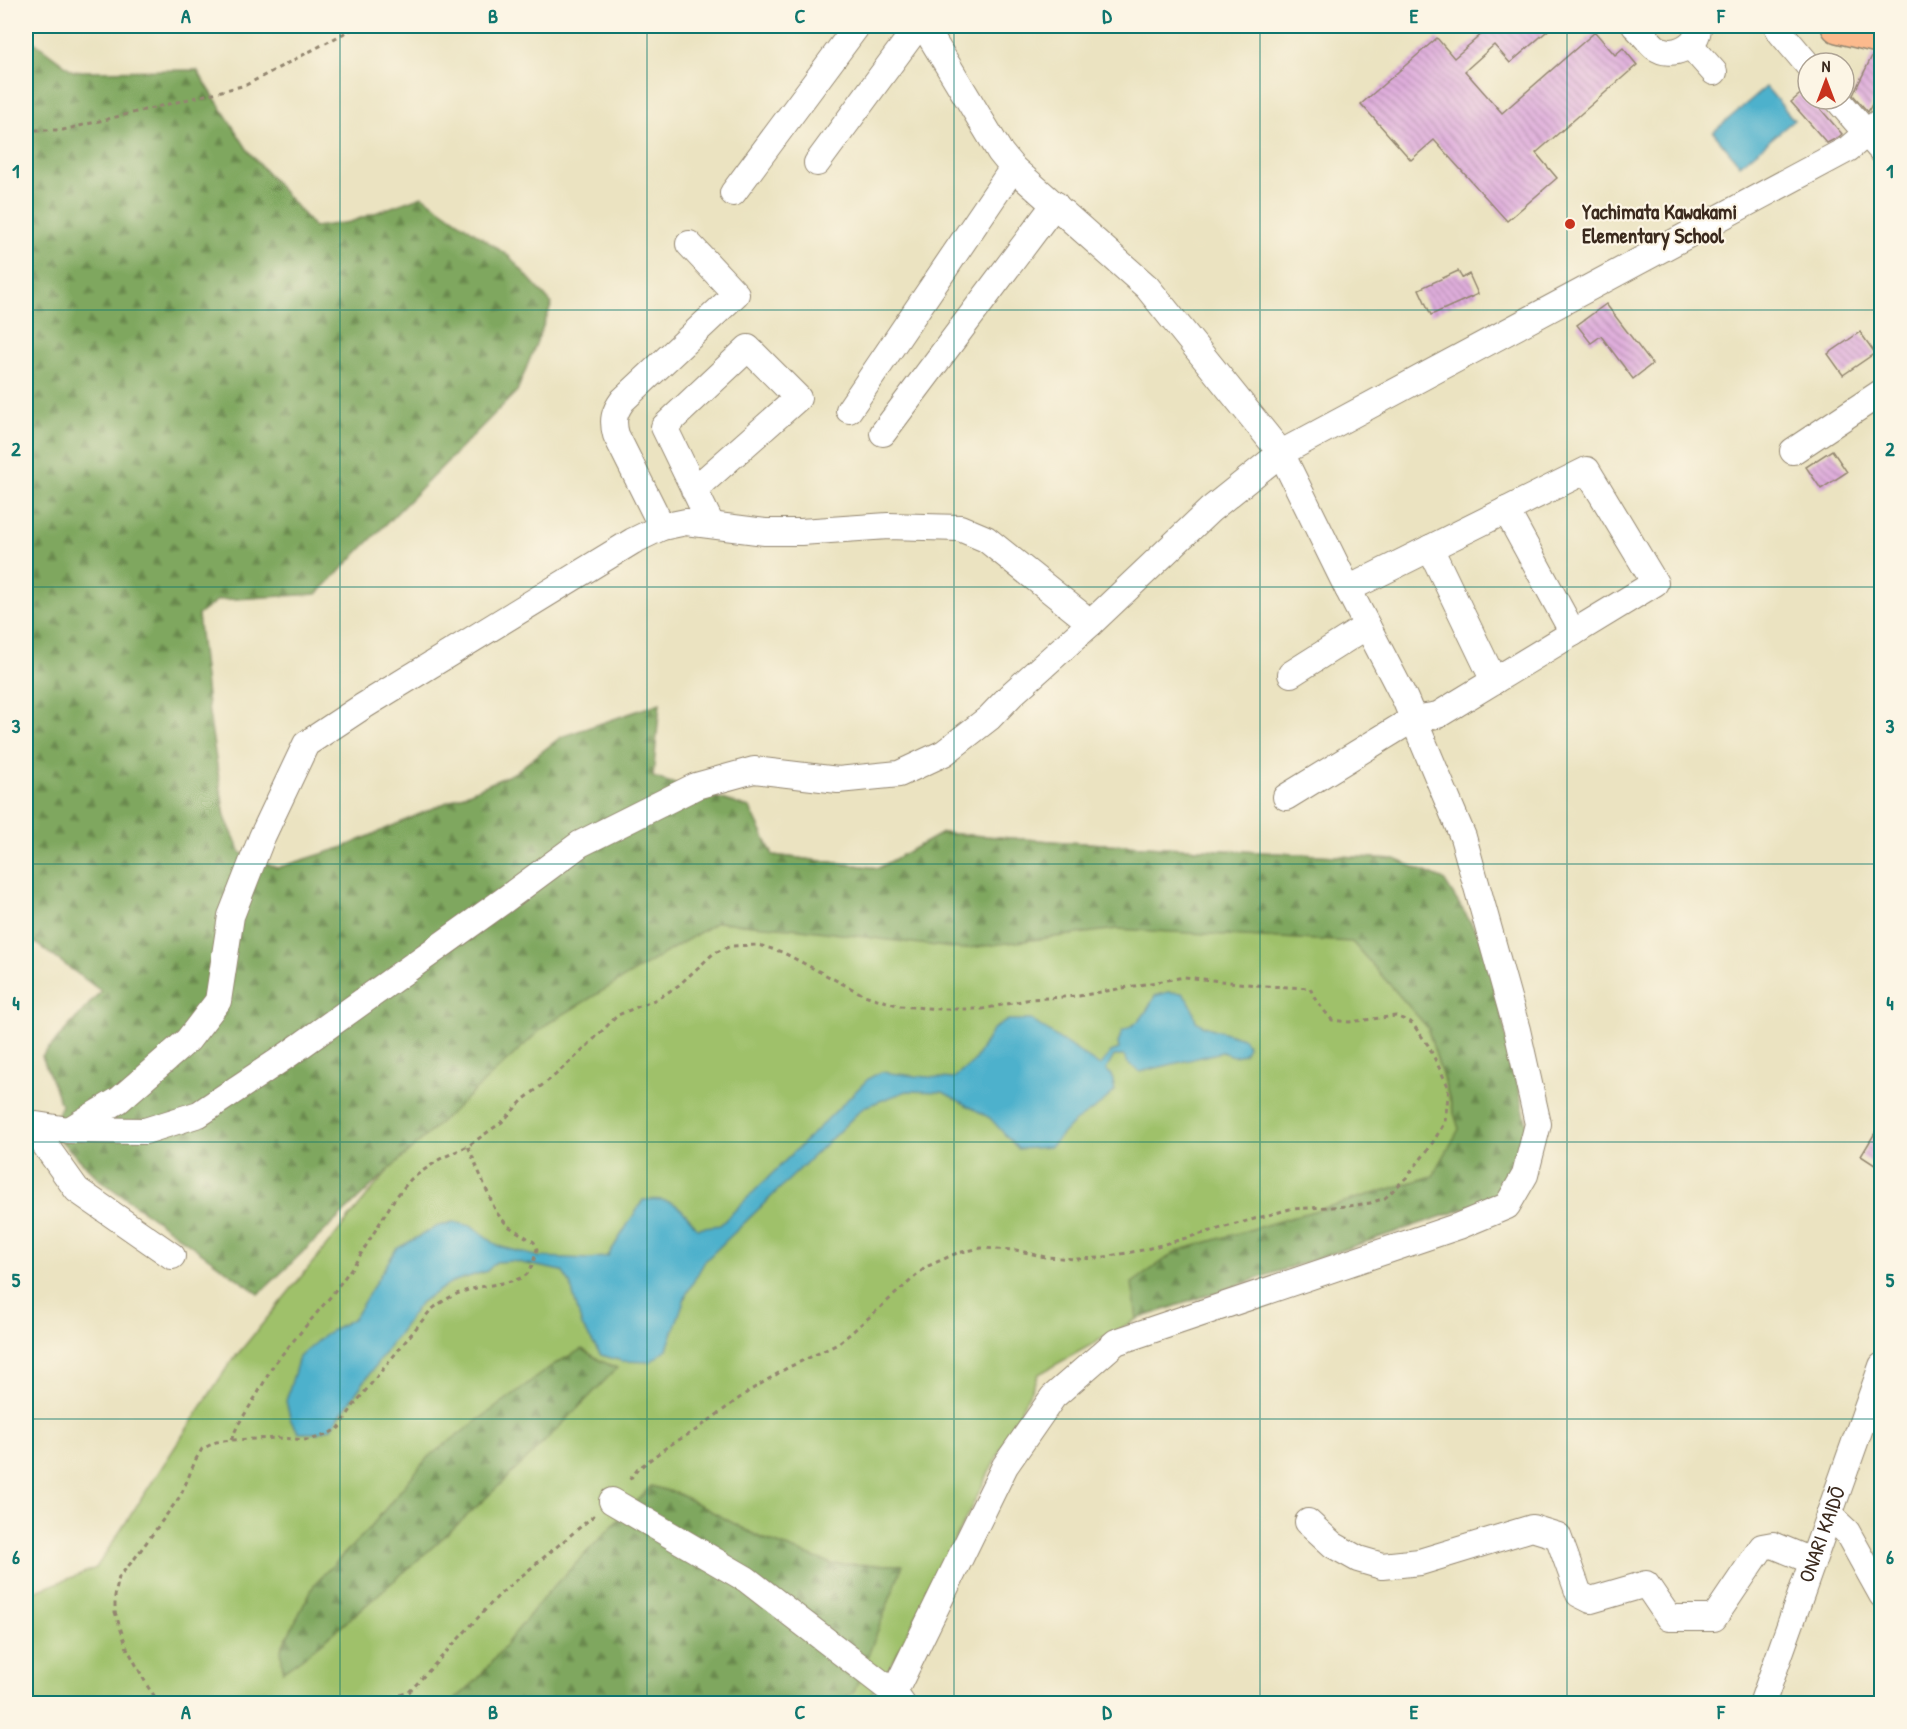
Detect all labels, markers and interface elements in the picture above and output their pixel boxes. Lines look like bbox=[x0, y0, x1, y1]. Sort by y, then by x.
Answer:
text: A bbox=[181, 2, 191, 29]
text: B bbox=[488, 2, 498, 29]
text: C bbox=[795, 2, 806, 29]
text: D bbox=[1102, 2, 1112, 29]
text: E bbox=[1410, 2, 1419, 29]
text: F bbox=[1716, 2, 1726, 29]
north arrow bbox=[1796, 51, 1856, 111]
text: N bbox=[1822, 55, 1831, 77]
text: 1 bbox=[12, 157, 20, 184]
text: 1 bbox=[1886, 157, 1894, 184]
place label: Yachimata Kawakami Elementary School bbox=[1582, 197, 1737, 251]
marker: Yachimata Kawakami Elementary School bbox=[1563, 217, 1577, 231]
text: 2 bbox=[11, 435, 21, 462]
text: 2 bbox=[1885, 435, 1895, 462]
text: 3 bbox=[12, 712, 21, 739]
text: 3 bbox=[1886, 712, 1895, 739]
text: 4 bbox=[12, 989, 20, 1016]
text: 4 bbox=[1886, 989, 1894, 1016]
text: 5 bbox=[12, 1266, 21, 1293]
text: 5 bbox=[1886, 1266, 1895, 1293]
street label: ONARI KAIDŌ bbox=[1791, 1482, 1852, 1586]
text: 6 bbox=[12, 1543, 20, 1570]
text: 6 bbox=[1886, 1543, 1894, 1570]
text: A bbox=[181, 1698, 191, 1725]
text: B bbox=[488, 1698, 498, 1725]
text: C bbox=[795, 1698, 806, 1725]
text: D bbox=[1102, 1698, 1112, 1725]
text: E bbox=[1410, 1698, 1419, 1725]
text: F bbox=[1716, 1698, 1726, 1725]

